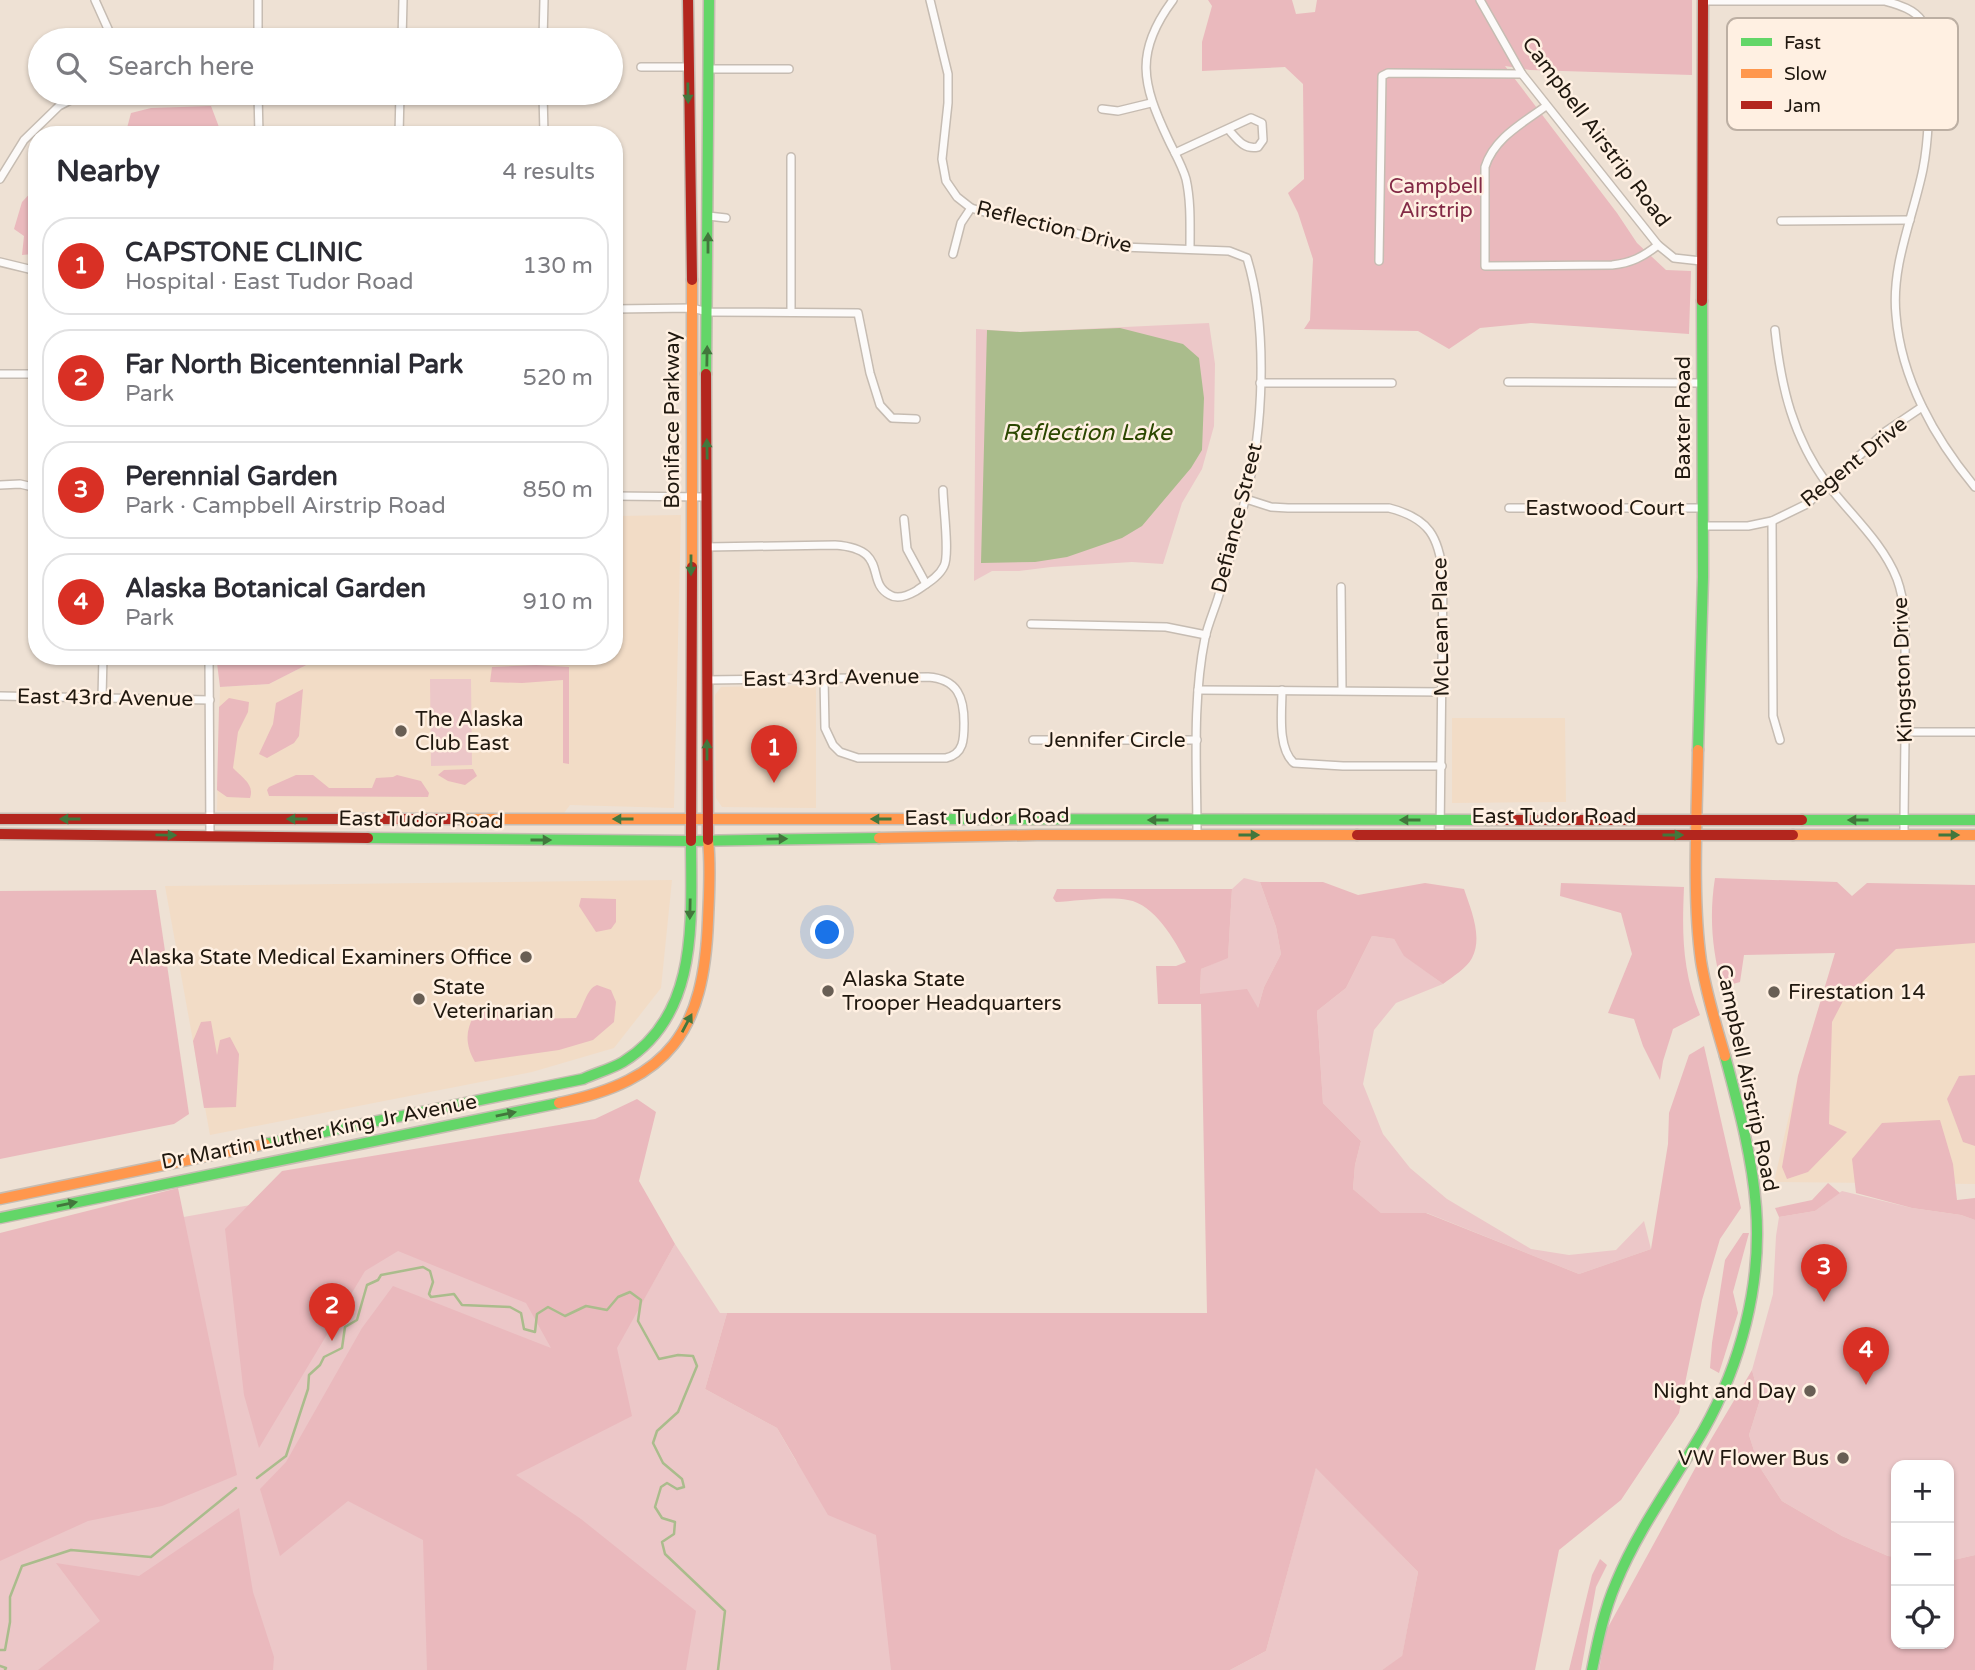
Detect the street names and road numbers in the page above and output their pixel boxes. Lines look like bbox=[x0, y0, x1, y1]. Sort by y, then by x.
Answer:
street label: Campbell Airstrip Road bbox=[1516, 32, 1676, 232]
street label: Reflection Drive bbox=[974, 196, 1134, 258]
street label: Boniface Parkway bbox=[660, 331, 685, 509]
street label: Baxter Road bbox=[1671, 356, 1696, 480]
street label: Regent Drive bbox=[1796, 411, 1912, 513]
street label: Defiance Street bbox=[1206, 440, 1268, 596]
street label: Eastwood Court bbox=[1525, 496, 1685, 521]
street label: McLean Place bbox=[1427, 557, 1455, 697]
street label: Kingston Drive bbox=[1888, 597, 1918, 743]
street label: East 43rd Avenue bbox=[743, 664, 920, 692]
street label: East 43rd Avenue bbox=[17, 684, 194, 712]
street label: Jennifer Circle bbox=[1044, 728, 1186, 753]
street label: East Tudor Road bbox=[904, 803, 1070, 831]
street label: East Tudor Road bbox=[1471, 804, 1637, 829]
street label: East Tudor Road bbox=[338, 806, 504, 834]
street label: Campbell Airstrip Road bbox=[1711, 962, 1783, 1194]
street label: Dr Martin Luther King Jr Avenue bbox=[159, 1089, 479, 1175]

